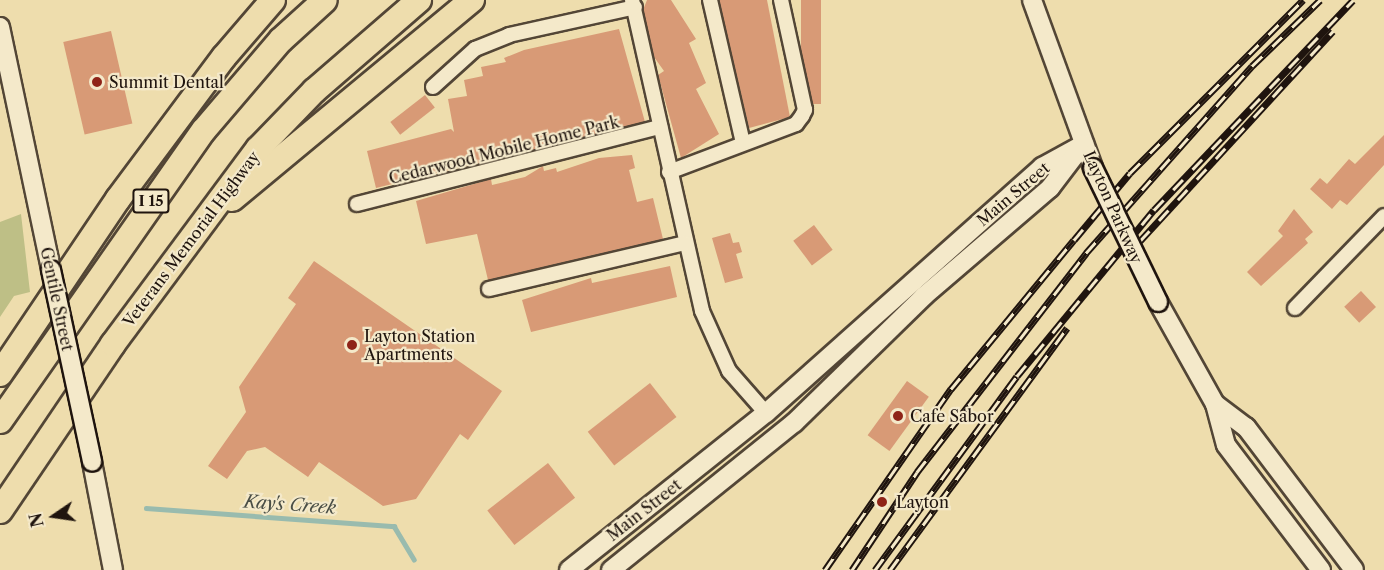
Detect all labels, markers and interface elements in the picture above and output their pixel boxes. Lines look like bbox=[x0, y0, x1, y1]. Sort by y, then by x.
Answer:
place label: Summit Dental bbox=[109, 72, 224, 92]
marker: Summit Dental bbox=[90, 75, 104, 89]
street label: Cedarwood Mobile Home Park bbox=[387, 112, 621, 188]
street label: Veterans Memorial Highway bbox=[119, 147, 263, 331]
street label: Layton Parkway bbox=[1080, 148, 1146, 266]
street label: Main Street bbox=[973, 158, 1053, 230]
road number: I 15 bbox=[132, 189, 170, 213]
street label: Gentile Street bbox=[37, 245, 77, 353]
place label: Layton Station Apartments bbox=[364, 326, 475, 364]
marker: Layton Station Apartments bbox=[345, 338, 359, 352]
place label: Cafe Sabor bbox=[910, 406, 994, 426]
marker: Cafe Sabor bbox=[891, 409, 905, 423]
street label: Main Street bbox=[603, 475, 685, 545]
north arrow bbox=[24, 486, 84, 546]
water label: Kay's Creek bbox=[243, 491, 337, 519]
place label: Layton bbox=[896, 492, 949, 512]
marker: Layton bbox=[873, 493, 891, 511]
text: N bbox=[25, 511, 48, 529]

